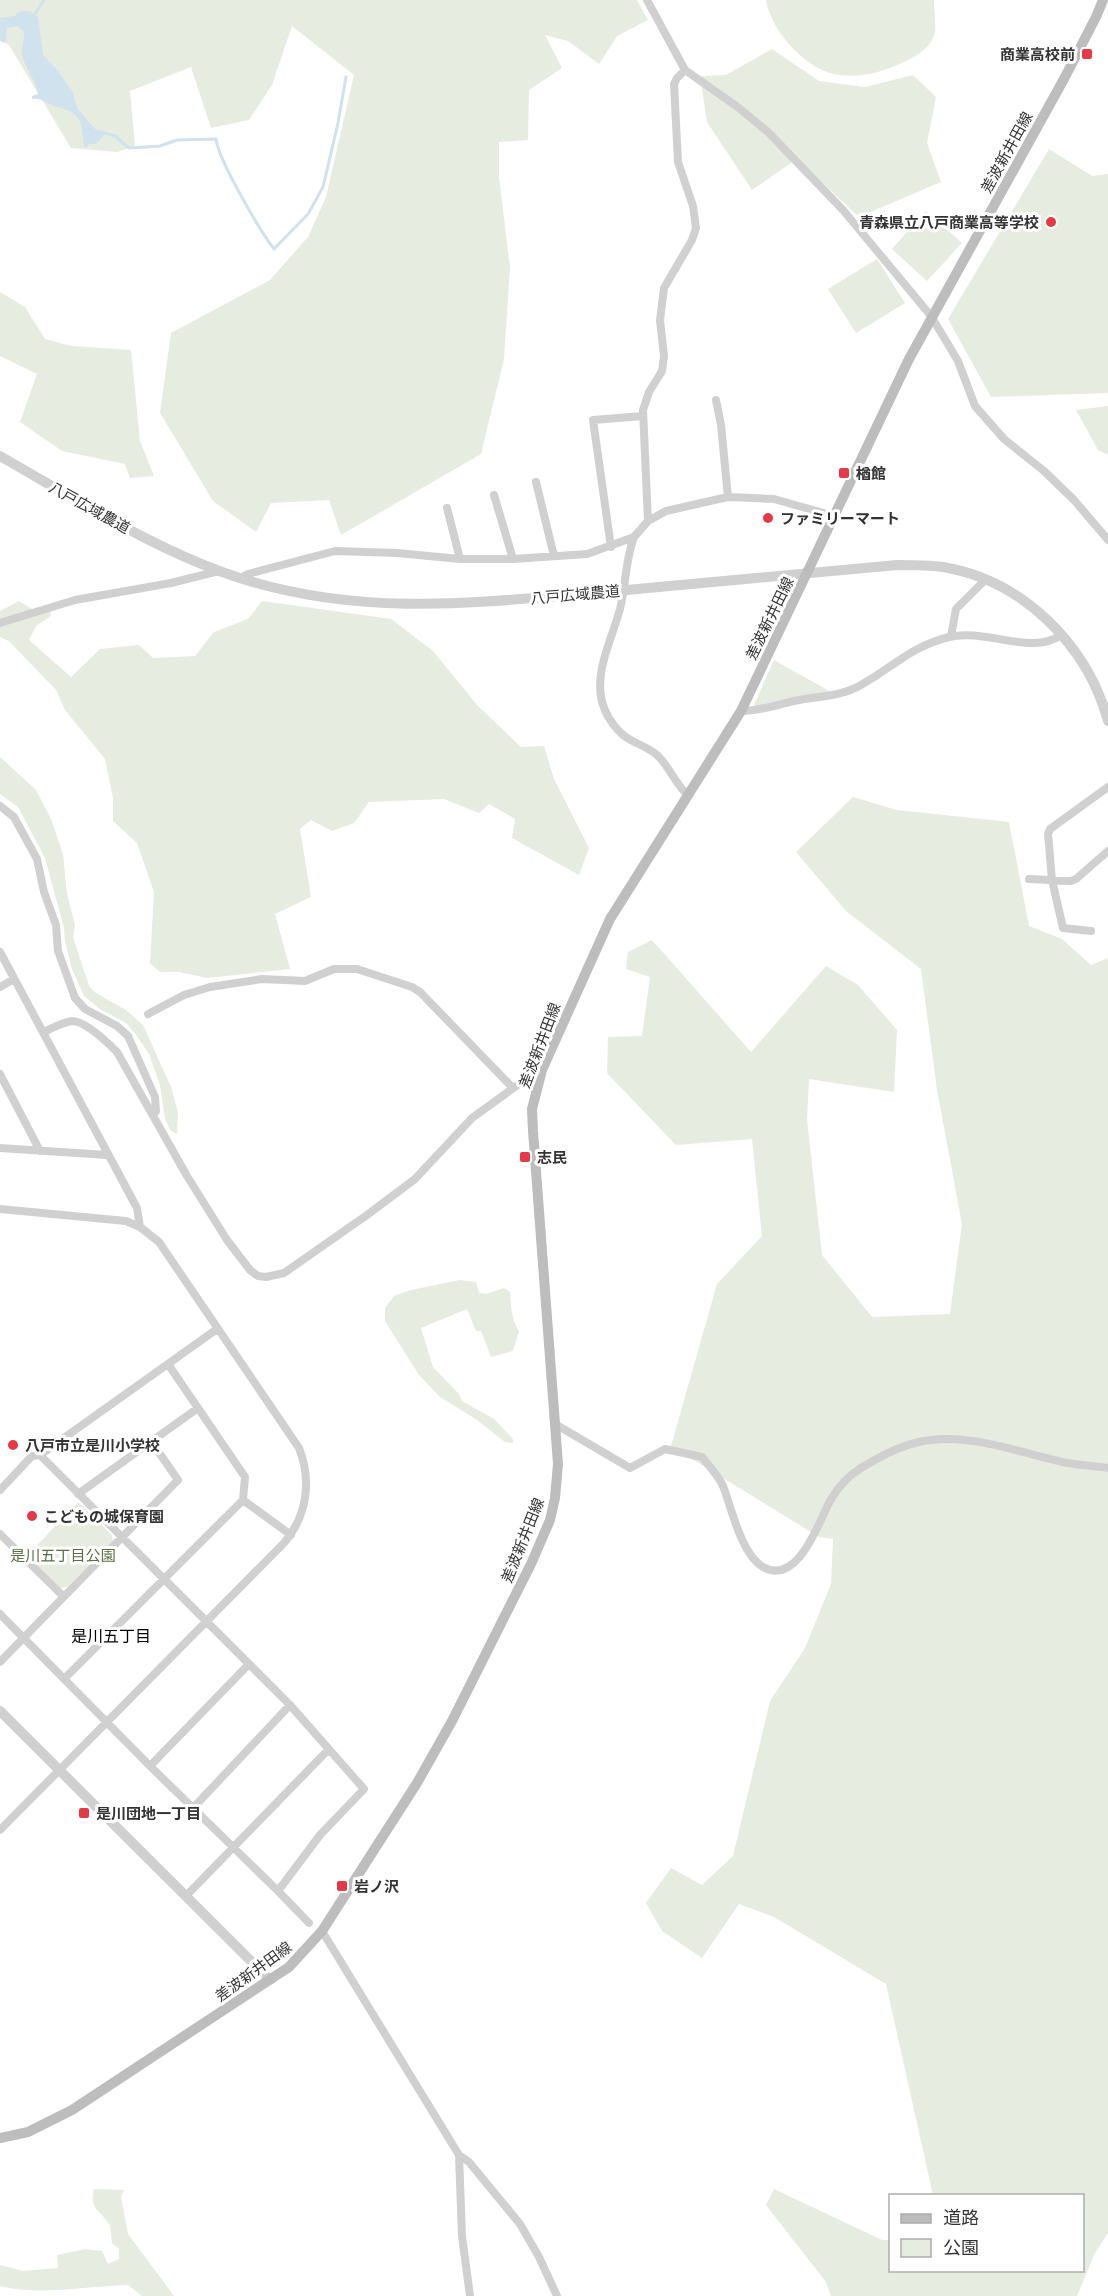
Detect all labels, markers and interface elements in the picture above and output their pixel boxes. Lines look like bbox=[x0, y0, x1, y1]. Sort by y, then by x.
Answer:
place label: 商業高校前 bbox=[1000, 45, 1075, 63]
marker: 商業高校前 bbox=[1080, 47, 1094, 61]
street label: 差波新井田線 bbox=[976, 108, 1036, 196]
place label: 青森県立八戸商業高等学校 bbox=[859, 213, 1039, 231]
marker: 青森県立八戸商業高等学校 bbox=[1044, 215, 1058, 229]
place label: 楢館 bbox=[856, 464, 886, 482]
marker: 楢館 bbox=[837, 466, 851, 480]
street label: 八戸広域農道 bbox=[46, 477, 134, 537]
place label: ファミリーマート bbox=[780, 509, 900, 527]
marker: ファミリーマート bbox=[761, 511, 775, 525]
street label: 差波新井田線 bbox=[741, 574, 797, 662]
street label: 八戸広域農道 bbox=[529, 581, 621, 607]
street label: 差波新井田線 bbox=[514, 1000, 564, 1090]
place label: 志民 bbox=[537, 1148, 567, 1166]
marker: 志民 bbox=[518, 1150, 532, 1164]
place label: 八戸市立是川小学校 bbox=[25, 1436, 160, 1454]
marker: 八戸市立是川小学校 bbox=[6, 1438, 20, 1452]
street label: 差波新井田線 bbox=[497, 1495, 547, 1585]
place label: こどもの城保育園 bbox=[44, 1507, 164, 1525]
marker: こどもの城保育園 bbox=[25, 1509, 39, 1523]
park label: 是川五丁目公園 bbox=[10, 1546, 116, 1564]
district label: 是川五丁目 bbox=[71, 1626, 151, 1645]
place label: 是川団地一丁目 bbox=[96, 1804, 201, 1822]
marker: 是川団地一丁目 bbox=[77, 1806, 91, 1820]
place label: 岩ノ沢 bbox=[354, 1877, 399, 1895]
marker: 岩ノ沢 bbox=[335, 1879, 349, 1893]
street label: 差波新井田線 bbox=[211, 1937, 295, 2005]
legend bbox=[889, 2194, 1084, 2272]
text: 道路 bbox=[943, 2206, 979, 2228]
text: 公園 bbox=[943, 2236, 979, 2258]

